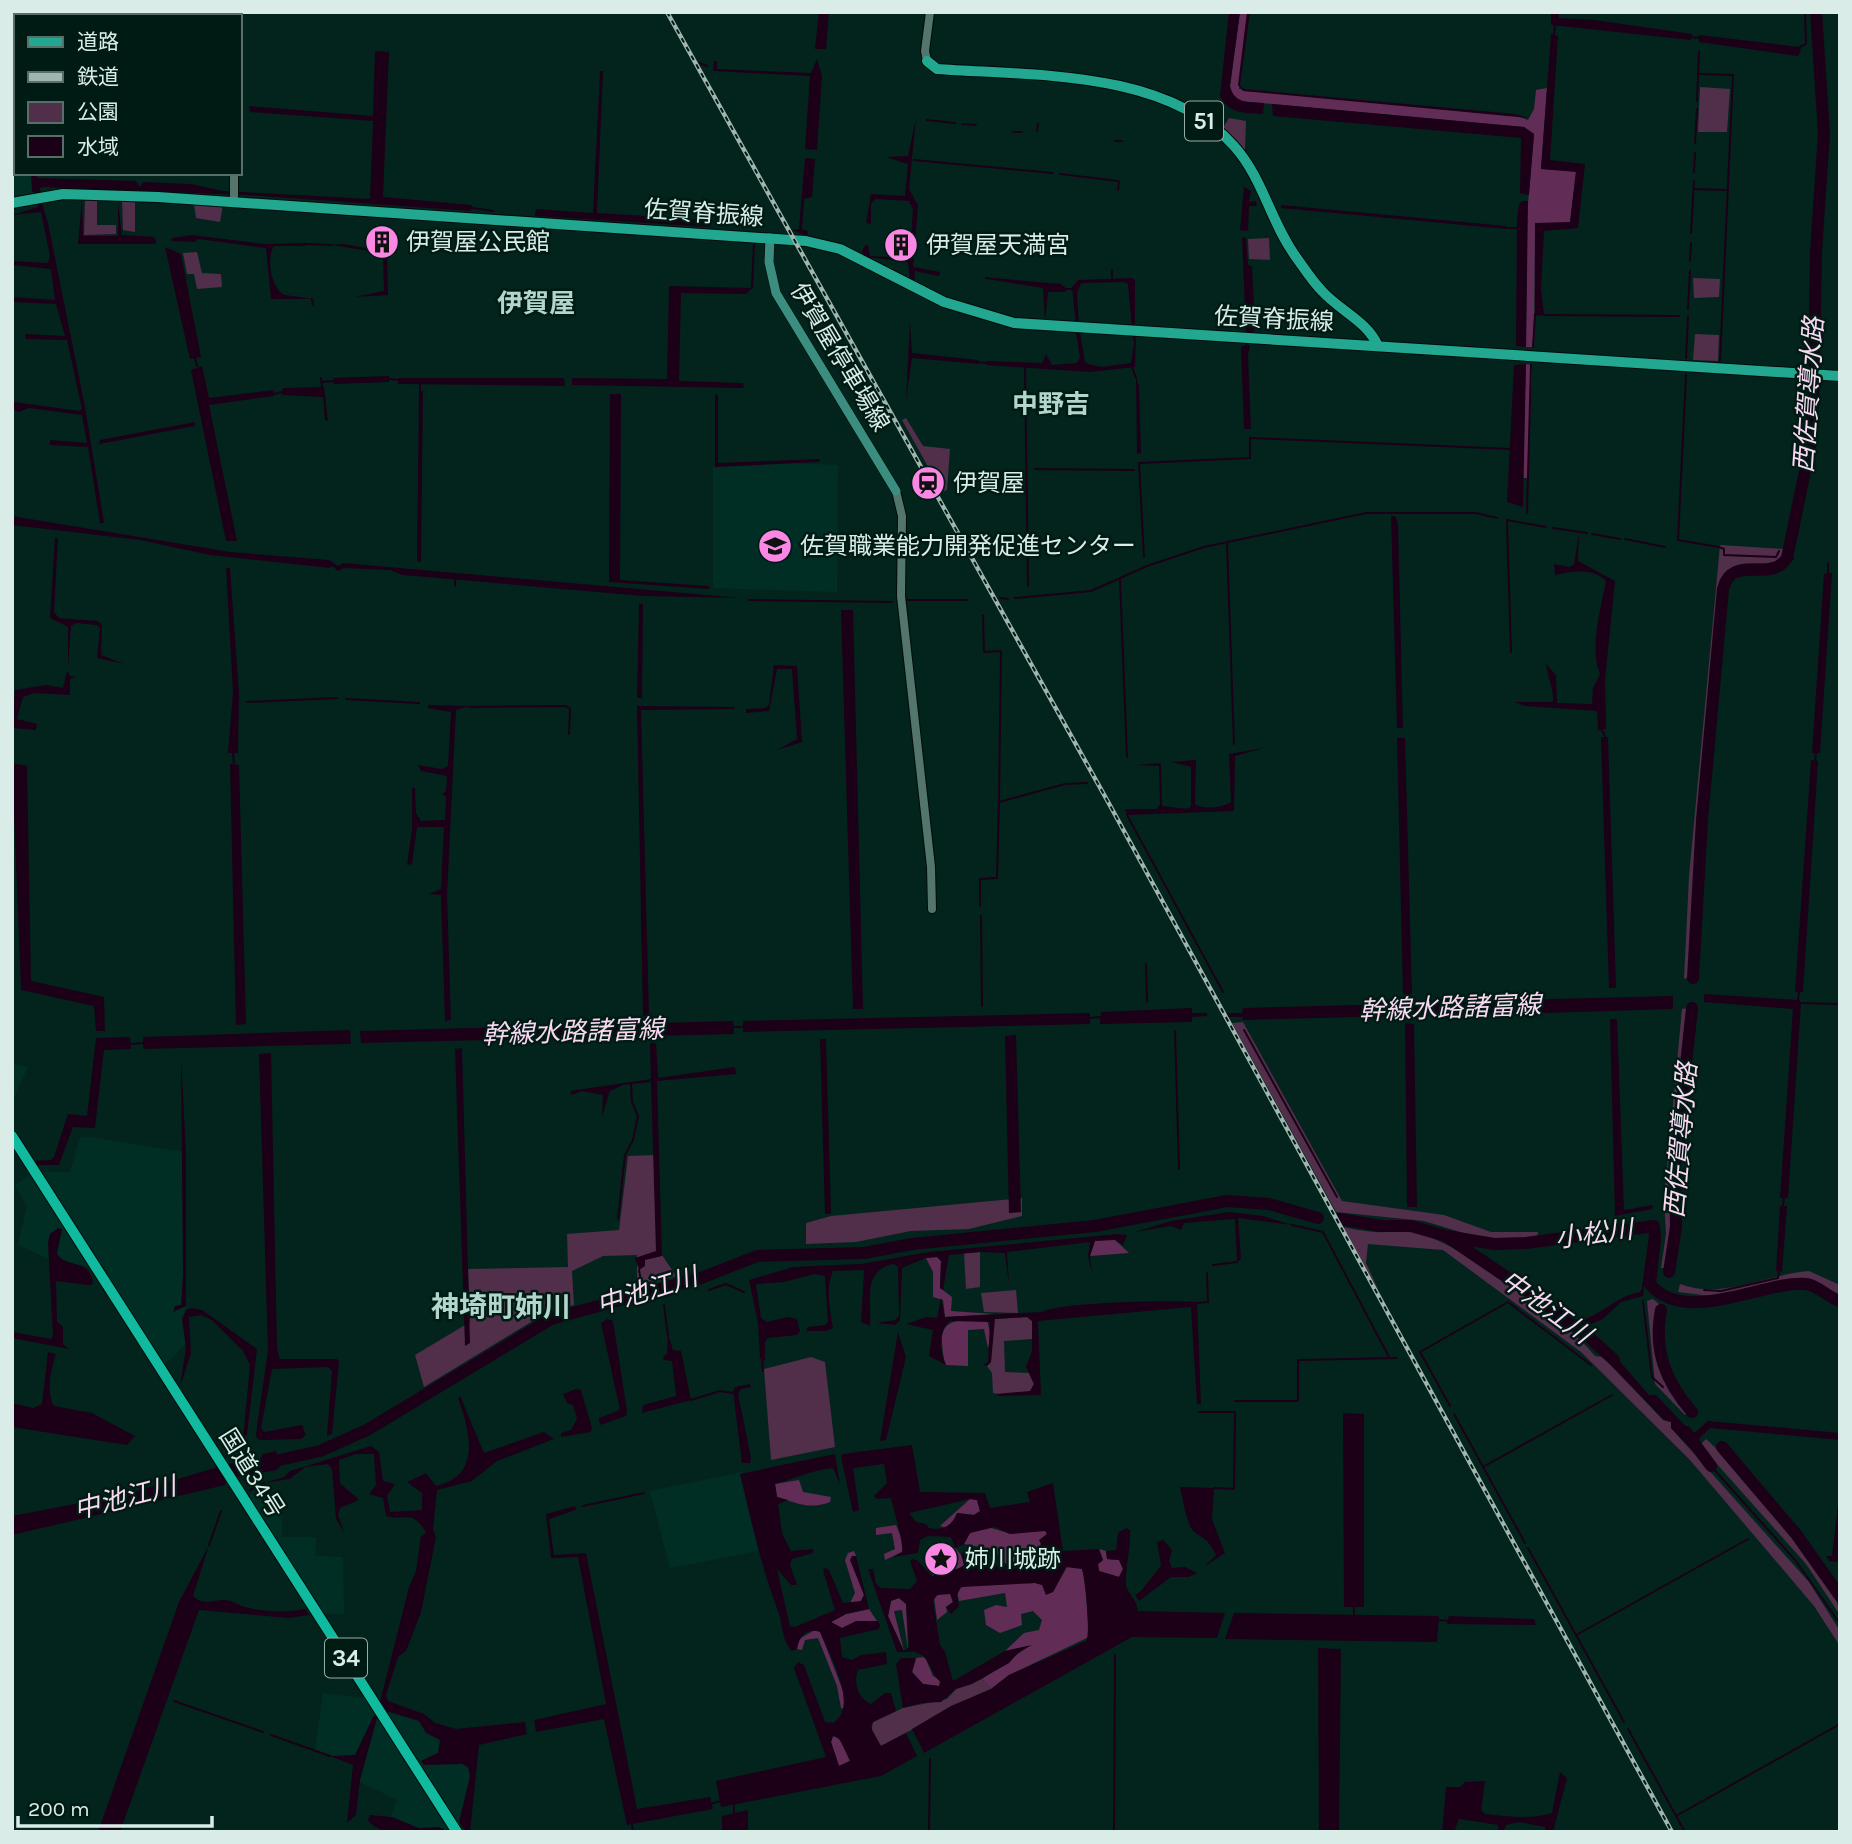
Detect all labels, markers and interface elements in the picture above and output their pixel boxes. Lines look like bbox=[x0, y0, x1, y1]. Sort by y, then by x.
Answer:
legend bbox=[14, 14, 242, 175]
text: 道路 bbox=[77, 30, 119, 54]
text: 鉄道 bbox=[77, 65, 119, 89]
text: 公園 bbox=[77, 100, 119, 124]
road number: 51 bbox=[1185, 102, 1223, 140]
text: 水域 bbox=[77, 135, 119, 159]
street label: 佐賀脊振線 bbox=[643, 195, 765, 231]
building icon: 伊賀屋公民館 bbox=[363, 223, 401, 261]
building icon: 伊賀屋天満宮 bbox=[882, 226, 920, 264]
place label: 伊賀屋公民館 bbox=[406, 228, 550, 256]
place label: 伊賀屋天満宮 bbox=[926, 231, 1070, 259]
street label: 伊賀屋停車場線 bbox=[785, 278, 895, 436]
district label: 伊賀屋 bbox=[497, 288, 575, 319]
street label: 佐賀脊振線 bbox=[1213, 302, 1335, 336]
water label: 西佐賀導水路 bbox=[1788, 314, 1830, 474]
district label: 中野吉 bbox=[1012, 389, 1090, 420]
station icon: 伊賀屋 bbox=[909, 464, 947, 502]
place label: 伊賀屋 bbox=[953, 469, 1025, 497]
school or university icon: 佐賀職業能力開発促進センター bbox=[756, 527, 794, 565]
place label: 佐賀職業能力開発促進センター bbox=[800, 532, 1136, 560]
water label: 幹線水路諸富線 bbox=[1359, 989, 1544, 1027]
water label: 幹線水路諸富線 bbox=[482, 1013, 667, 1051]
water label: 西佐賀導水路 bbox=[1659, 1059, 1703, 1219]
water label: 小松川 bbox=[1553, 1213, 1638, 1254]
water label: 中池江川 bbox=[593, 1260, 704, 1321]
water label: 中池江川 bbox=[1495, 1264, 1600, 1352]
district label: 神埼町姉川 bbox=[431, 1290, 571, 1323]
street label: 国道34号 bbox=[214, 1423, 290, 1523]
water label: 中池江川 bbox=[71, 1470, 182, 1526]
place icon: 姉川城跡 bbox=[922, 1540, 960, 1578]
place label: 姉川城跡 bbox=[965, 1545, 1061, 1573]
road number: 34 bbox=[325, 1638, 367, 1678]
scale bar bbox=[18, 1784, 212, 1828]
text: 200 m bbox=[28, 1797, 90, 1821]

